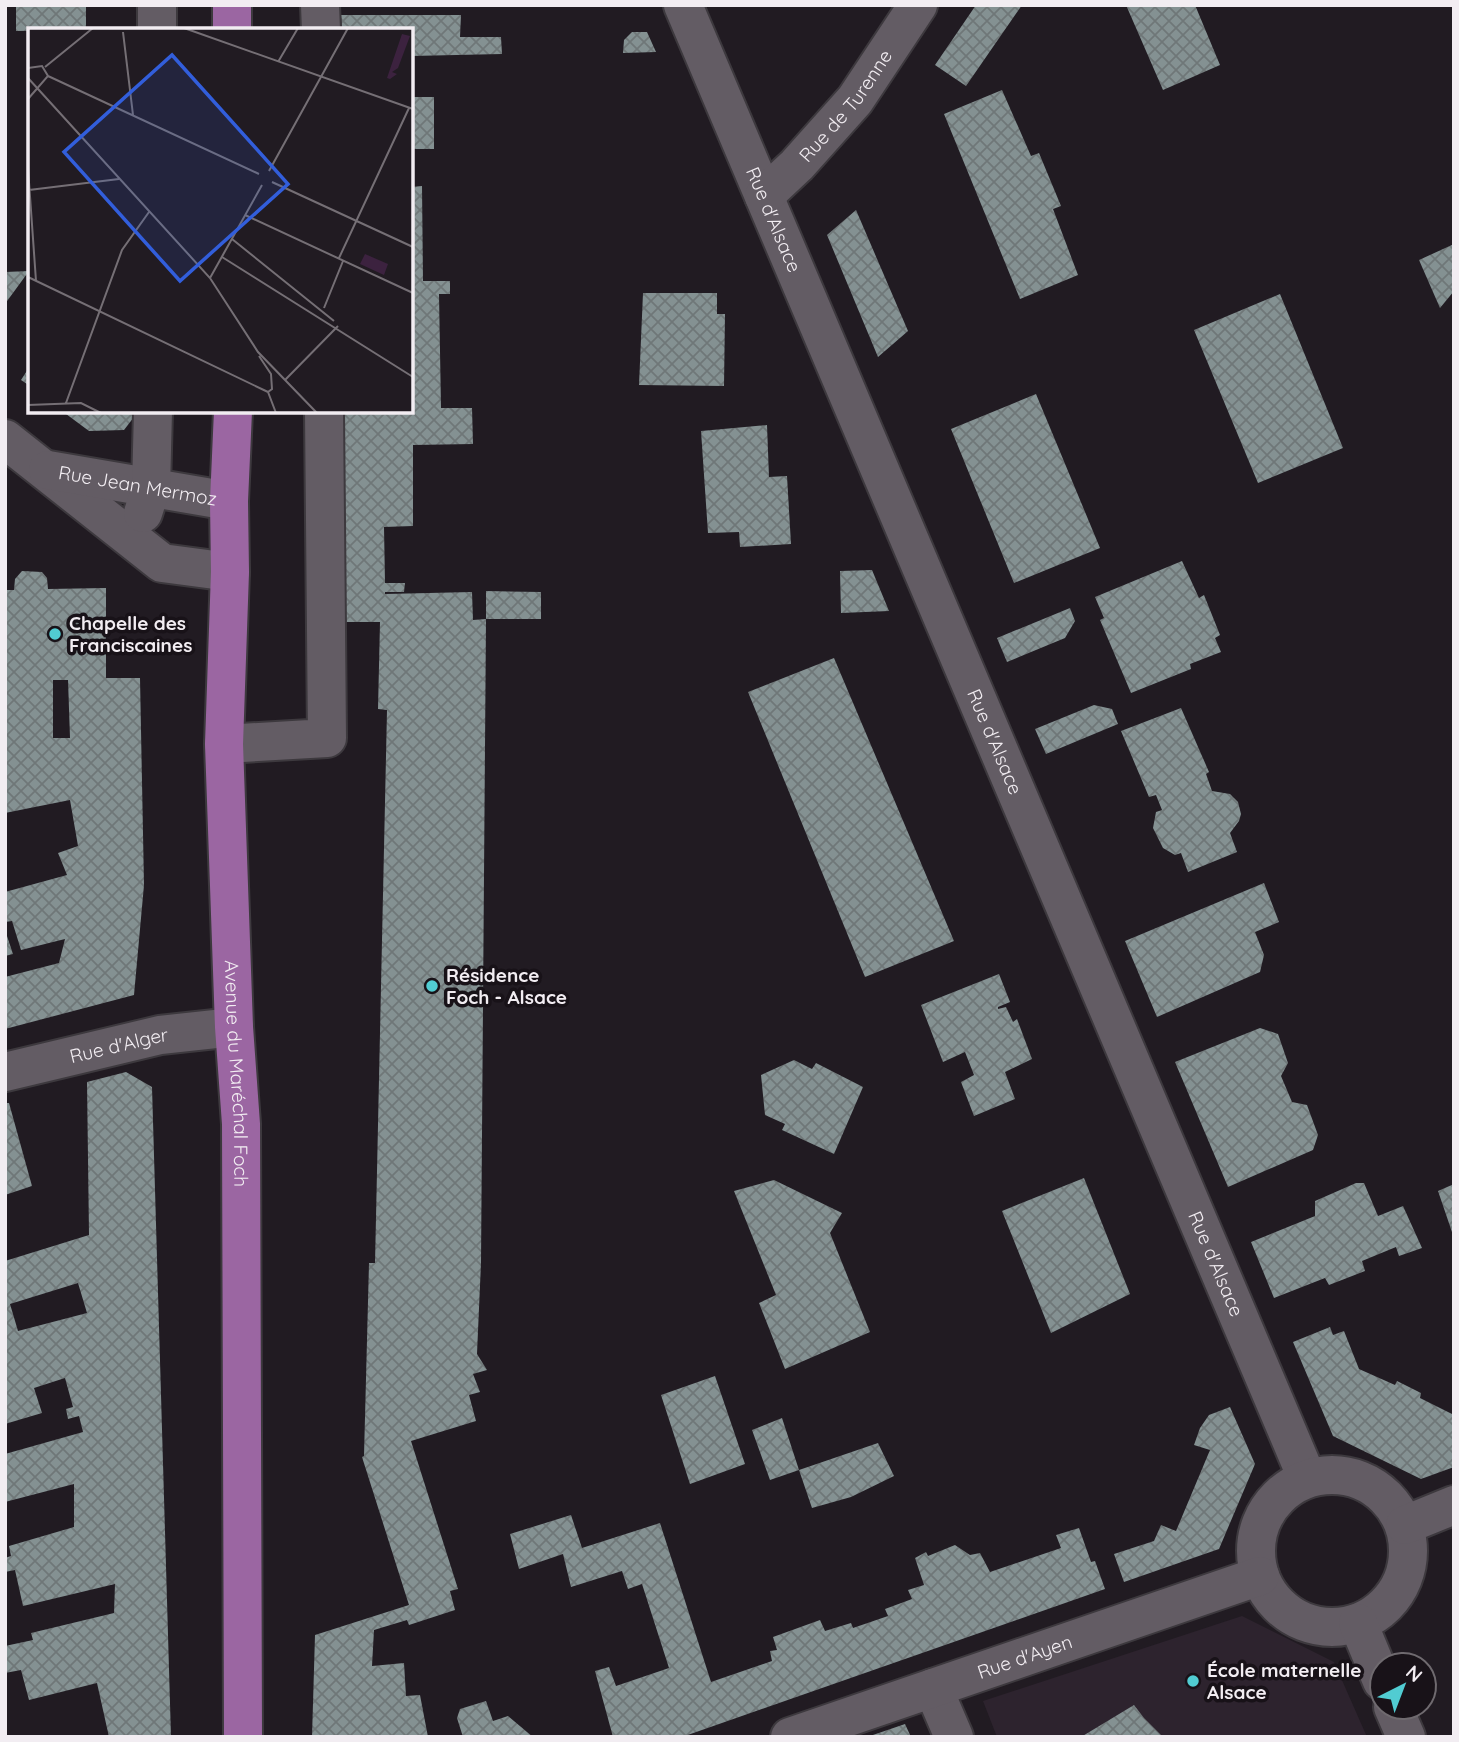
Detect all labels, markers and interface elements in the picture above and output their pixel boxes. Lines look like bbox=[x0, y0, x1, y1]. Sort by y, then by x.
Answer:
inset map bbox=[28, 28, 413, 413]
street label: Rue de Turenne bbox=[793, 45, 897, 167]
street label: Rue d'Alsace bbox=[741, 163, 807, 276]
street label: Rue Jean Mermoz bbox=[57, 460, 219, 511]
place label: Chapelle des Franciscaines bbox=[69, 611, 192, 657]
marker: Chapelle des Franciscaines bbox=[47, 626, 63, 642]
street label: Rue d'Alsace bbox=[962, 685, 1028, 798]
street label: Avenue du Maréchal Foch bbox=[220, 960, 253, 1187]
place label: Résidence Foch - Alsace bbox=[446, 963, 567, 1009]
marker: Résidence Foch - Alsace bbox=[424, 978, 440, 994]
street label: Rue d'Alger bbox=[67, 1022, 170, 1068]
street label: Rue d'Alsace bbox=[1183, 1207, 1249, 1320]
street label: Rue d'Ayen bbox=[974, 1629, 1075, 1684]
north arrow bbox=[1368, 1651, 1438, 1721]
place label: École maternelle Alsace bbox=[1207, 1658, 1361, 1704]
text: N bbox=[1401, 1660, 1428, 1687]
marker: École maternelle Alsace bbox=[1185, 1673, 1201, 1689]

